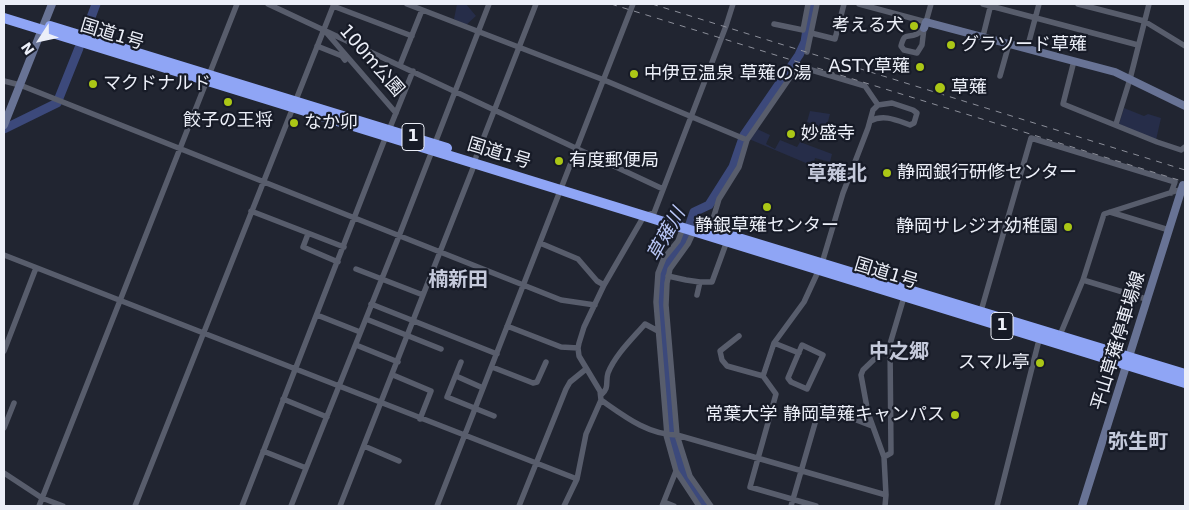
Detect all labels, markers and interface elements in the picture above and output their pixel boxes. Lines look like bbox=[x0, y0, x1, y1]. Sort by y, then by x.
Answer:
north arrow bbox=[15, 15, 65, 65]
street label: 国道1号 bbox=[78, 15, 146, 55]
place label: 考える犬 bbox=[832, 15, 904, 37]
marker: 考える犬 bbox=[908, 20, 920, 32]
street label: 100m公園 bbox=[334, 21, 408, 101]
place label: グラソード草薙 bbox=[961, 34, 1087, 56]
text: N bbox=[18, 39, 38, 58]
marker: グラソード草薙 bbox=[945, 39, 957, 51]
place label: ASTY草薙 bbox=[828, 56, 910, 78]
marker: ASTY草薙 bbox=[914, 61, 926, 73]
place label: 中伊豆温泉 草薙の湯 bbox=[644, 63, 812, 85]
marker: 中伊豆温泉 草薙の湯 bbox=[628, 68, 640, 80]
place label: マクドナルド bbox=[103, 73, 211, 95]
place label: 草薙 bbox=[951, 77, 987, 99]
marker: マクドナルド bbox=[87, 78, 99, 90]
marker: 草薙 bbox=[933, 81, 947, 95]
marker: 餃子の王将 bbox=[222, 96, 234, 108]
place label: 餃子の王将 bbox=[183, 110, 273, 132]
place label: なか卯 bbox=[304, 112, 358, 134]
marker: なか卯 bbox=[288, 117, 300, 129]
place label: 妙盛寺 bbox=[801, 123, 855, 145]
road number: 1 bbox=[402, 124, 424, 150]
marker: 妙盛寺 bbox=[785, 128, 797, 140]
street label: 国道1号 bbox=[465, 134, 533, 174]
place label: 有度郵便局 bbox=[569, 150, 659, 172]
marker: 有度郵便局 bbox=[553, 155, 565, 167]
place label: 静岡銀行研修センター bbox=[897, 162, 1077, 184]
district label: 草薙北 bbox=[807, 163, 867, 187]
marker: 静岡銀行研修センター bbox=[881, 167, 893, 179]
marker: 静銀草薙センター bbox=[761, 201, 773, 213]
water label: 草薙川 bbox=[643, 205, 691, 265]
place label: 静銀草薙センター bbox=[695, 215, 839, 237]
place label: 静岡サレジオ幼稚園 bbox=[896, 216, 1058, 238]
marker: 静岡サレジオ幼稚園 bbox=[1062, 221, 1074, 233]
street label: 国道1号 bbox=[852, 254, 920, 294]
district label: 楠新田 bbox=[428, 269, 488, 293]
street label: 平山草薙停車場線 bbox=[1088, 269, 1150, 413]
road number: 1 bbox=[991, 312, 1013, 340]
district label: 中之郷 bbox=[869, 341, 929, 365]
place label: スマル亭 bbox=[958, 352, 1030, 374]
marker: スマル亭 bbox=[1034, 357, 1046, 369]
place label: 常葉大学 静岡草薙キャンパス bbox=[705, 404, 945, 426]
marker: 常葉大学 静岡草薙キャンパス bbox=[949, 409, 961, 421]
district label: 弥生町 bbox=[1108, 431, 1168, 455]

